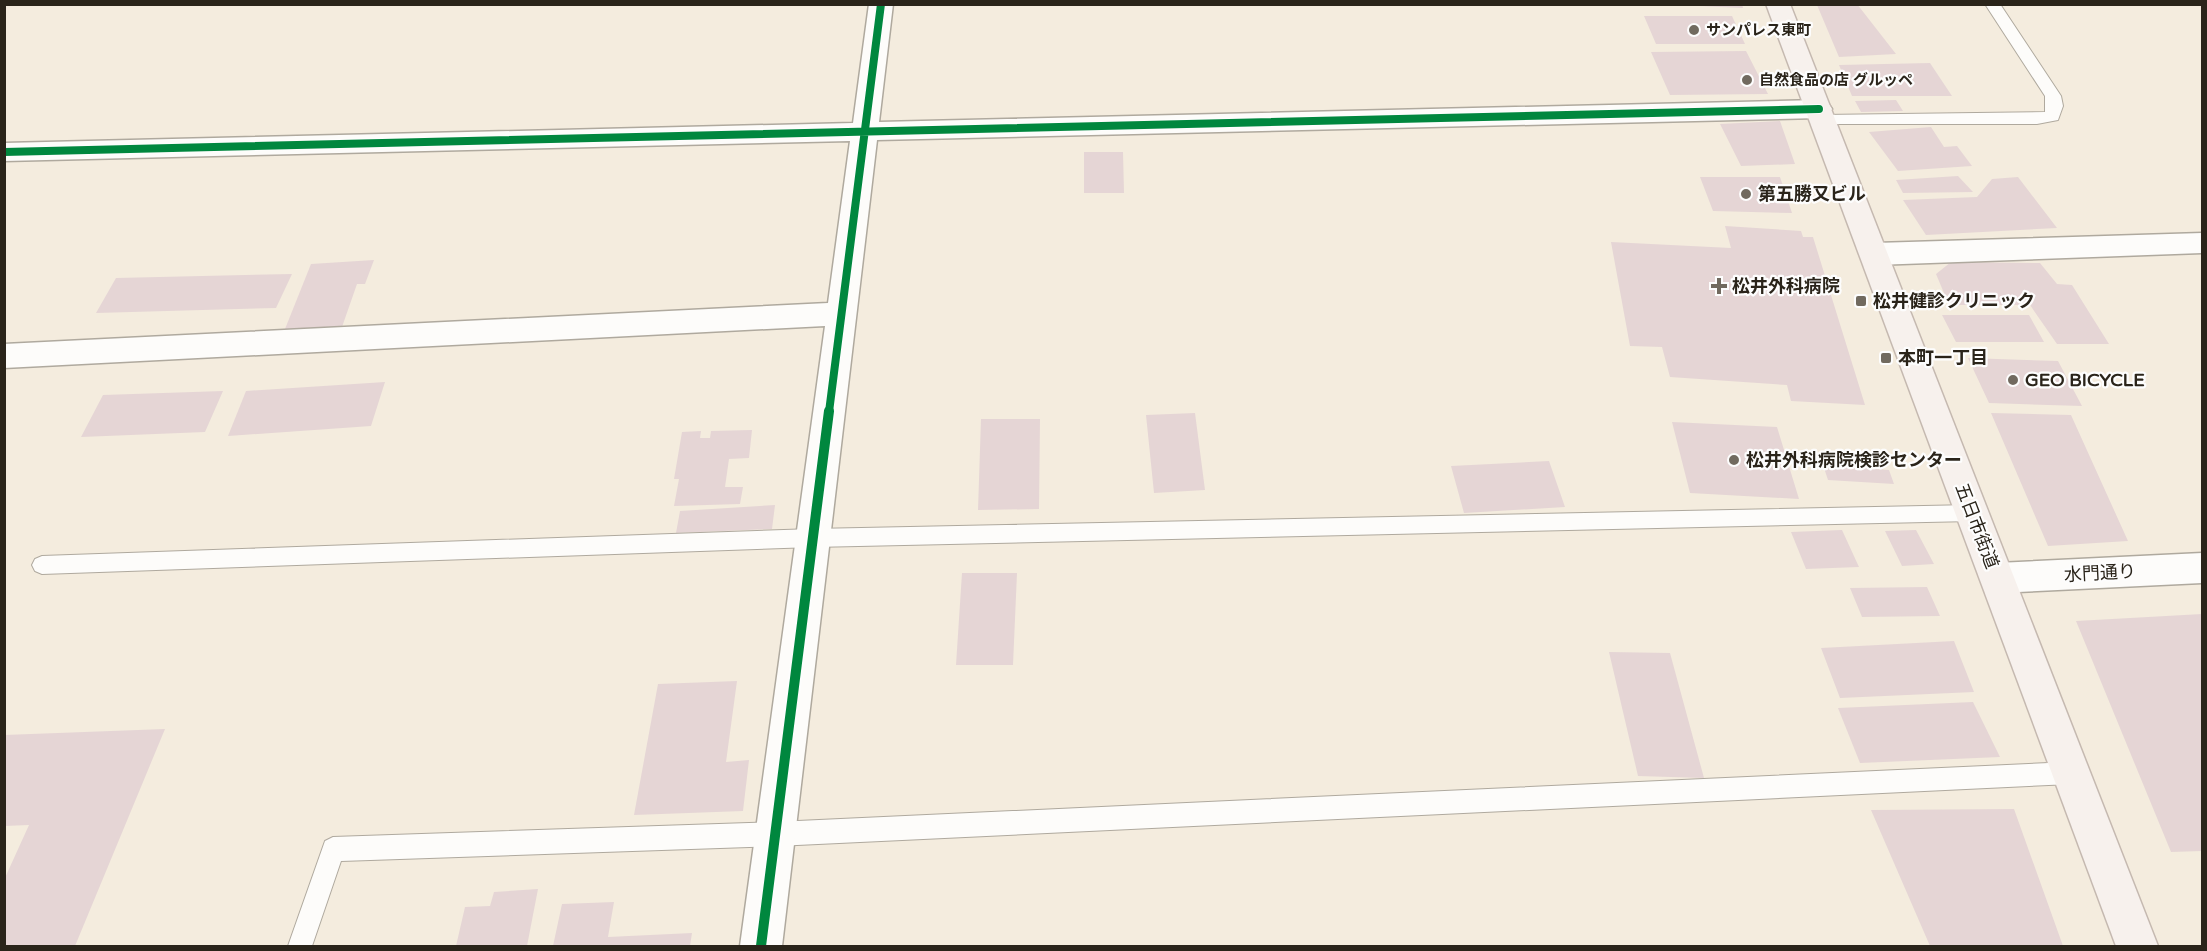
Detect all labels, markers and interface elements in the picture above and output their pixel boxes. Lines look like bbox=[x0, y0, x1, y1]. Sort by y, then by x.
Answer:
place label: サンパレス東町 bbox=[1706, 21, 1811, 39]
marker: サンパレス東町 bbox=[1687, 23, 1701, 37]
place label: 自然食品の店 グルッペ bbox=[1759, 71, 1913, 89]
marker: 自然食品の店 グルッペ bbox=[1740, 73, 1754, 87]
place label: 第五勝又ビル bbox=[1758, 183, 1866, 205]
marker: 第五勝又ビル bbox=[1739, 187, 1753, 201]
place label: 松井外科病院 bbox=[1732, 275, 1840, 297]
marker: 松井外科病院 bbox=[1710, 277, 1728, 295]
place label: 松井健診クリニック bbox=[1873, 290, 2035, 312]
marker: 松井健診クリニック bbox=[1854, 294, 1868, 308]
place label: 本町一丁目 bbox=[1898, 347, 1988, 369]
marker: 本町一丁目 bbox=[1879, 351, 1893, 365]
place label: GEO BICYCLE bbox=[2025, 369, 2145, 391]
marker: GEO BICYCLE bbox=[2006, 373, 2020, 387]
place label: 松井外科病院検診センター bbox=[1746, 449, 1962, 471]
marker: 松井外科病院検診センター bbox=[1727, 453, 1741, 467]
street label: 五日市街道 bbox=[1951, 480, 2003, 572]
street label: 水門通り bbox=[2063, 560, 2137, 586]

